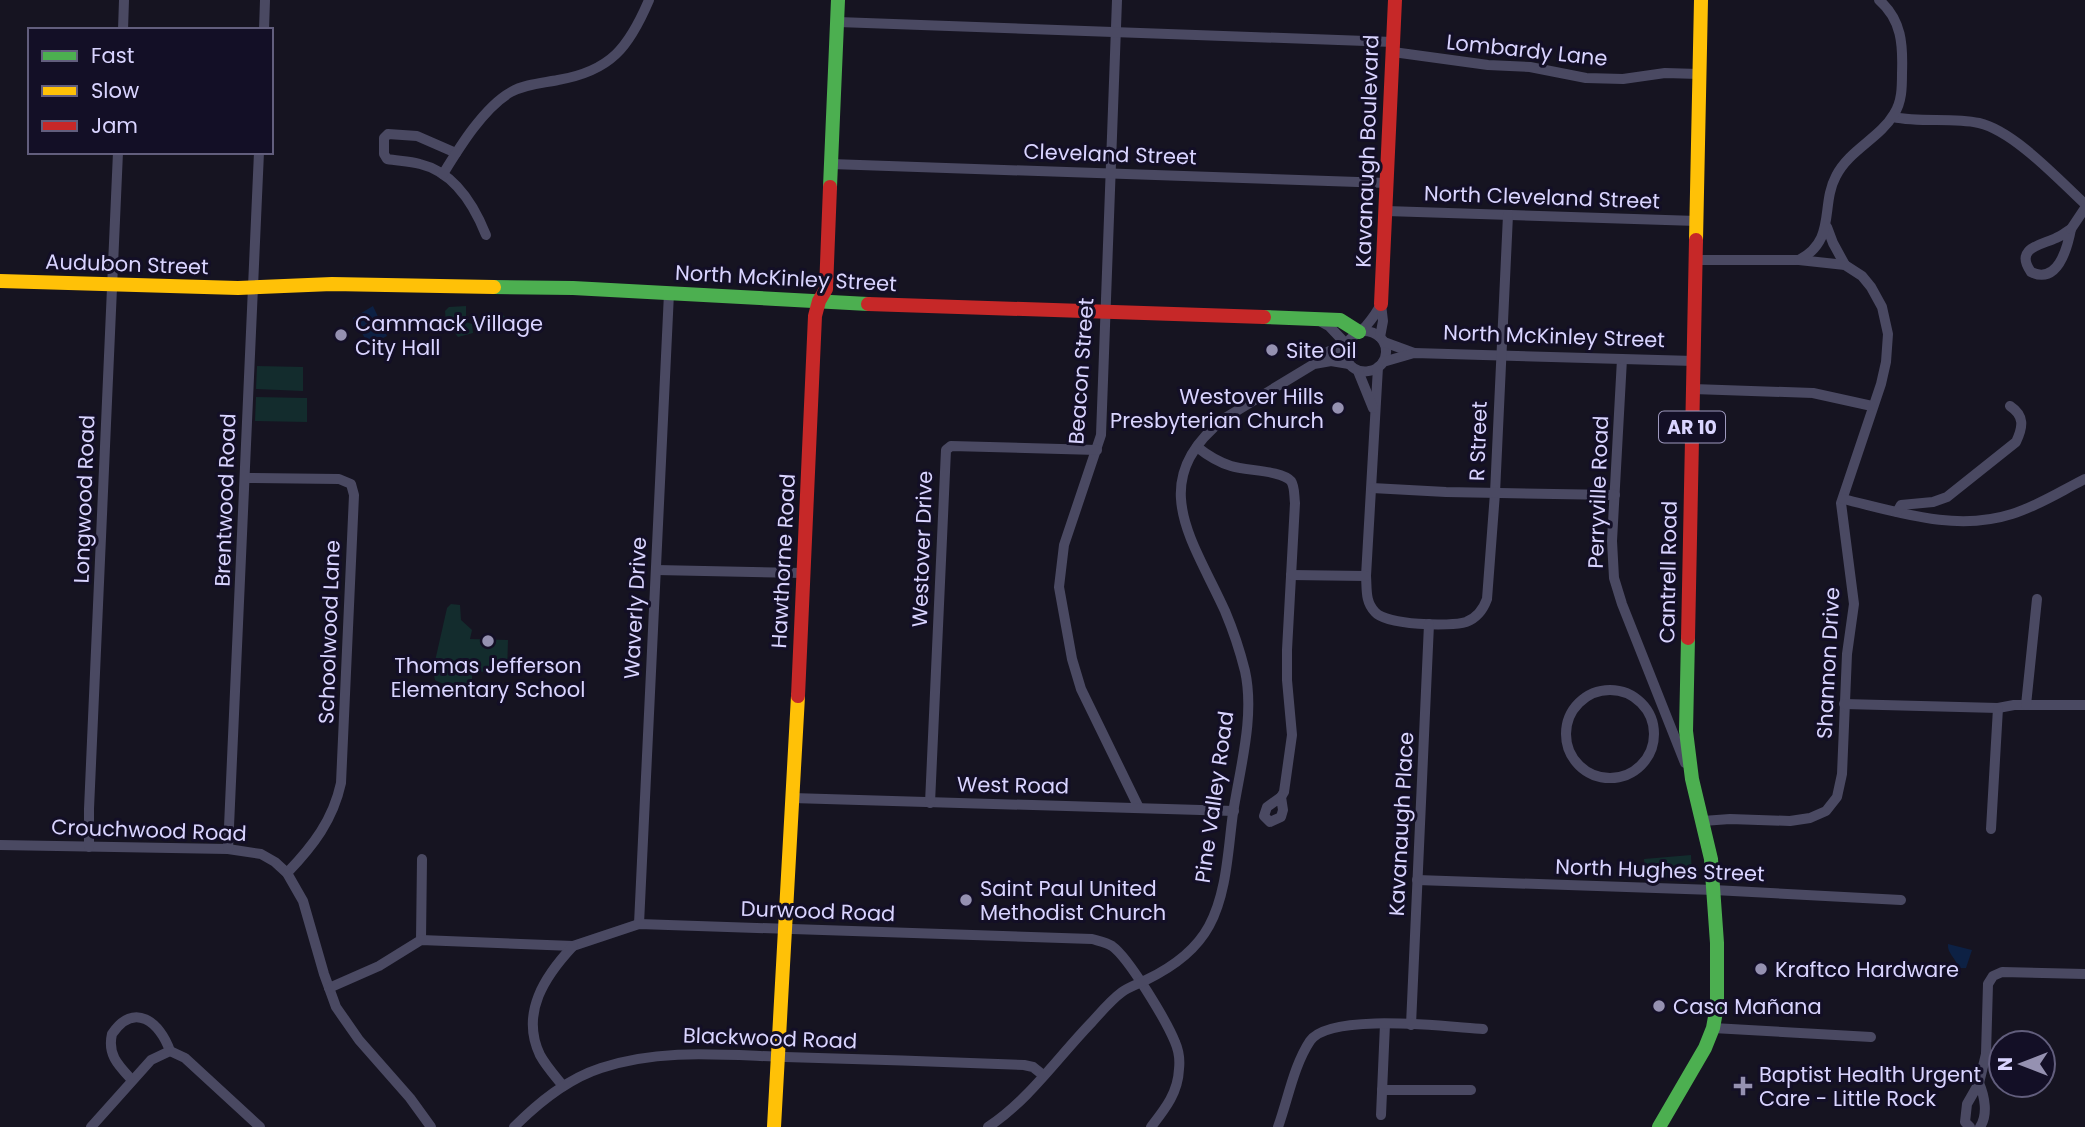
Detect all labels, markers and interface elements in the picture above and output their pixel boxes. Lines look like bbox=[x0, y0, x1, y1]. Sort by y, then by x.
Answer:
street label: Lombardy Lane bbox=[1445, 27, 1609, 73]
legend bbox=[28, 28, 273, 154]
street label: Kavanaugh Boulevard bbox=[1348, 34, 1386, 268]
text: Fast bbox=[91, 41, 134, 70]
text: Slow bbox=[91, 76, 139, 105]
text: Jam bbox=[91, 111, 138, 140]
street label: Cleveland Street bbox=[1023, 136, 1197, 172]
street label: North Cleveland Street bbox=[1424, 178, 1660, 216]
street label: Audubon Street bbox=[45, 247, 209, 281]
street label: North McKinley Street bbox=[674, 258, 898, 298]
street label: Beacon Street bbox=[1061, 297, 1101, 445]
place label: Cammack Village City Hall bbox=[355, 309, 543, 362]
street label: North McKinley Street bbox=[1443, 318, 1665, 354]
marker: Cammack Village City Hall bbox=[333, 327, 349, 343]
place label: Site Oil bbox=[1286, 336, 1357, 365]
marker: Site Oil bbox=[1264, 342, 1280, 358]
place label: Westover Hills Presbyterian Church bbox=[1110, 382, 1324, 435]
marker: Westover Hills Presbyterian Church bbox=[1330, 400, 1346, 416]
street label: R Street bbox=[1462, 401, 1494, 481]
road number: AR 10 bbox=[1659, 412, 1725, 442]
street label: Brentwood Road bbox=[207, 413, 243, 587]
street label: Longwood Road bbox=[67, 414, 101, 584]
street label: Perryville Road bbox=[1581, 415, 1615, 569]
street label: Westover Drive bbox=[905, 470, 939, 628]
street label: Hawthorne Road bbox=[764, 473, 802, 649]
street label: Cantrell Road bbox=[1652, 500, 1684, 644]
street label: Waverly Drive bbox=[617, 536, 653, 680]
street label: Schoolwood Lane bbox=[311, 539, 347, 725]
street label: Shannon Drive bbox=[1810, 586, 1846, 740]
marker: Thomas Jefferson Elementary School bbox=[480, 633, 496, 649]
place label: Thomas Jefferson Elementary School bbox=[391, 651, 585, 704]
street label: Pine Valley Road bbox=[1188, 709, 1240, 885]
street label: Kavanaugh Place bbox=[1382, 731, 1420, 917]
street label: West Road bbox=[957, 770, 1069, 800]
street label: Crouchwood Road bbox=[51, 812, 247, 848]
street label: North Hughes Street bbox=[1555, 852, 1765, 888]
place label: Saint Paul United Methodist Church bbox=[980, 874, 1166, 927]
marker: Saint Paul United Methodist Church bbox=[958, 892, 974, 908]
street label: Durwood Road bbox=[740, 894, 896, 928]
place label: Kraftco Hardware bbox=[1775, 955, 1959, 984]
marker: Kraftco Hardware bbox=[1753, 961, 1769, 977]
place label: Casa Mañana bbox=[1673, 992, 1822, 1021]
marker: Casa Mañana bbox=[1651, 998, 1667, 1014]
street label: Blackwood Road bbox=[682, 1020, 858, 1056]
north arrow bbox=[1987, 1029, 2057, 1099]
text: N bbox=[1992, 1057, 2019, 1071]
place label: Baptist Health Urgent Care - Little Rock bbox=[1759, 1060, 1981, 1113]
marker: Baptist Health Urgent Care - Little Rock bbox=[1733, 1076, 1753, 1096]

